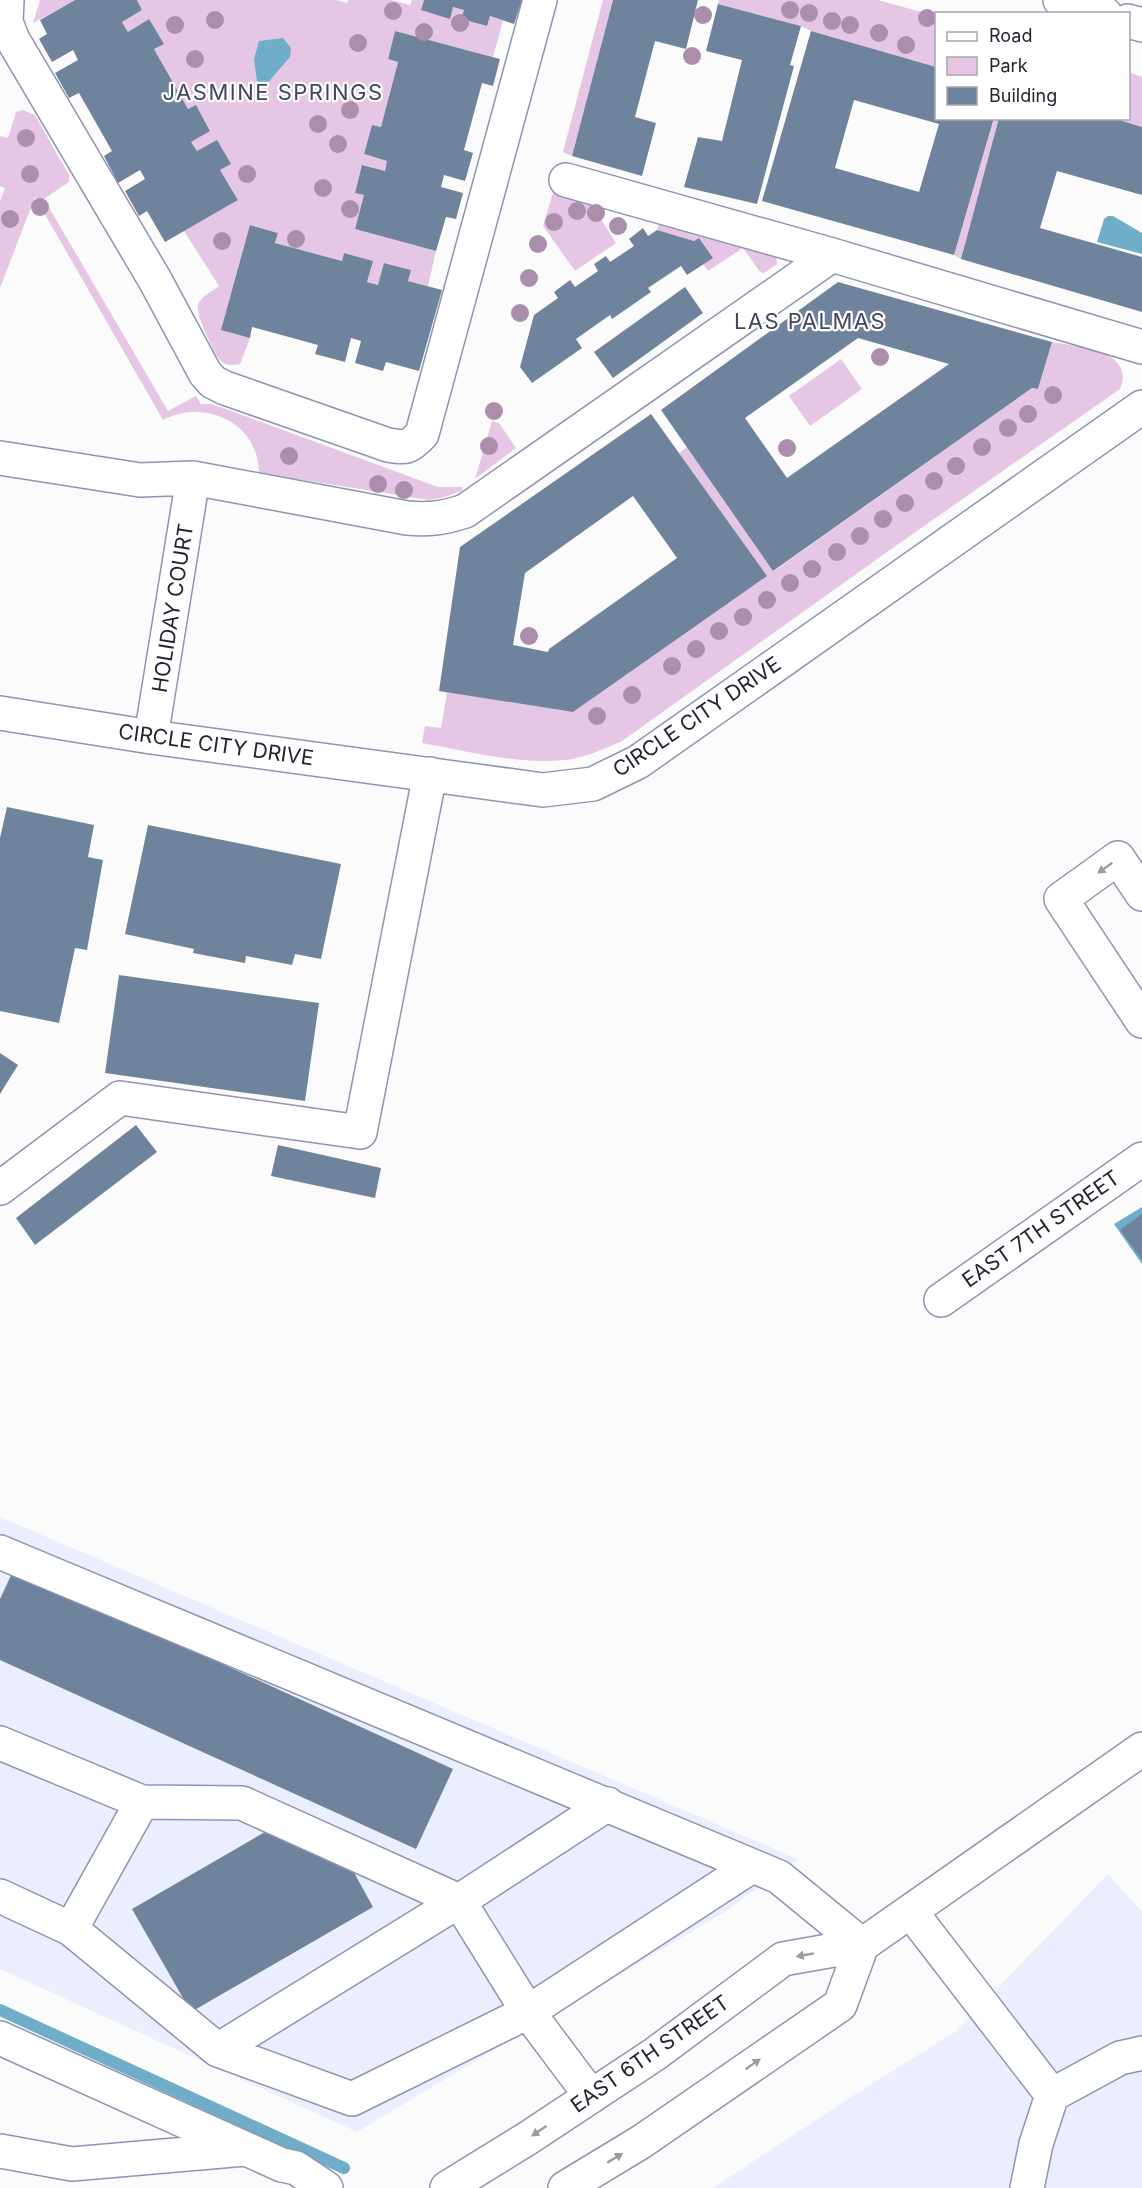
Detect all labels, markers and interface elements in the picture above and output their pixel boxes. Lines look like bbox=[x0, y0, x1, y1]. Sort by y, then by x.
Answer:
legend bbox=[935, 12, 1130, 120]
text: Road bbox=[989, 25, 1032, 46]
text: Park bbox=[989, 55, 1028, 76]
district label: JASMINE SPRINGS bbox=[162, 79, 384, 105]
text: Building bbox=[989, 85, 1057, 106]
district label: LAS PALMAS bbox=[734, 308, 886, 334]
street label: HOLIDAY COURT bbox=[147, 522, 198, 694]
street label: CIRCLE CITY DRIVE bbox=[608, 651, 785, 782]
street label: CIRCLE CITY DRIVE bbox=[117, 718, 315, 771]
one-way arrow bbox=[1098, 861, 1113, 873]
street label: EAST 7TH STREET bbox=[957, 1165, 1124, 1292]
one-way arrow bbox=[795, 1951, 814, 1960]
street label: EAST 6TH STREET bbox=[566, 1990, 734, 2118]
one-way arrow bbox=[745, 2059, 761, 2070]
one-way arrow bbox=[531, 2125, 547, 2136]
one-way arrow bbox=[607, 2152, 623, 2163]

